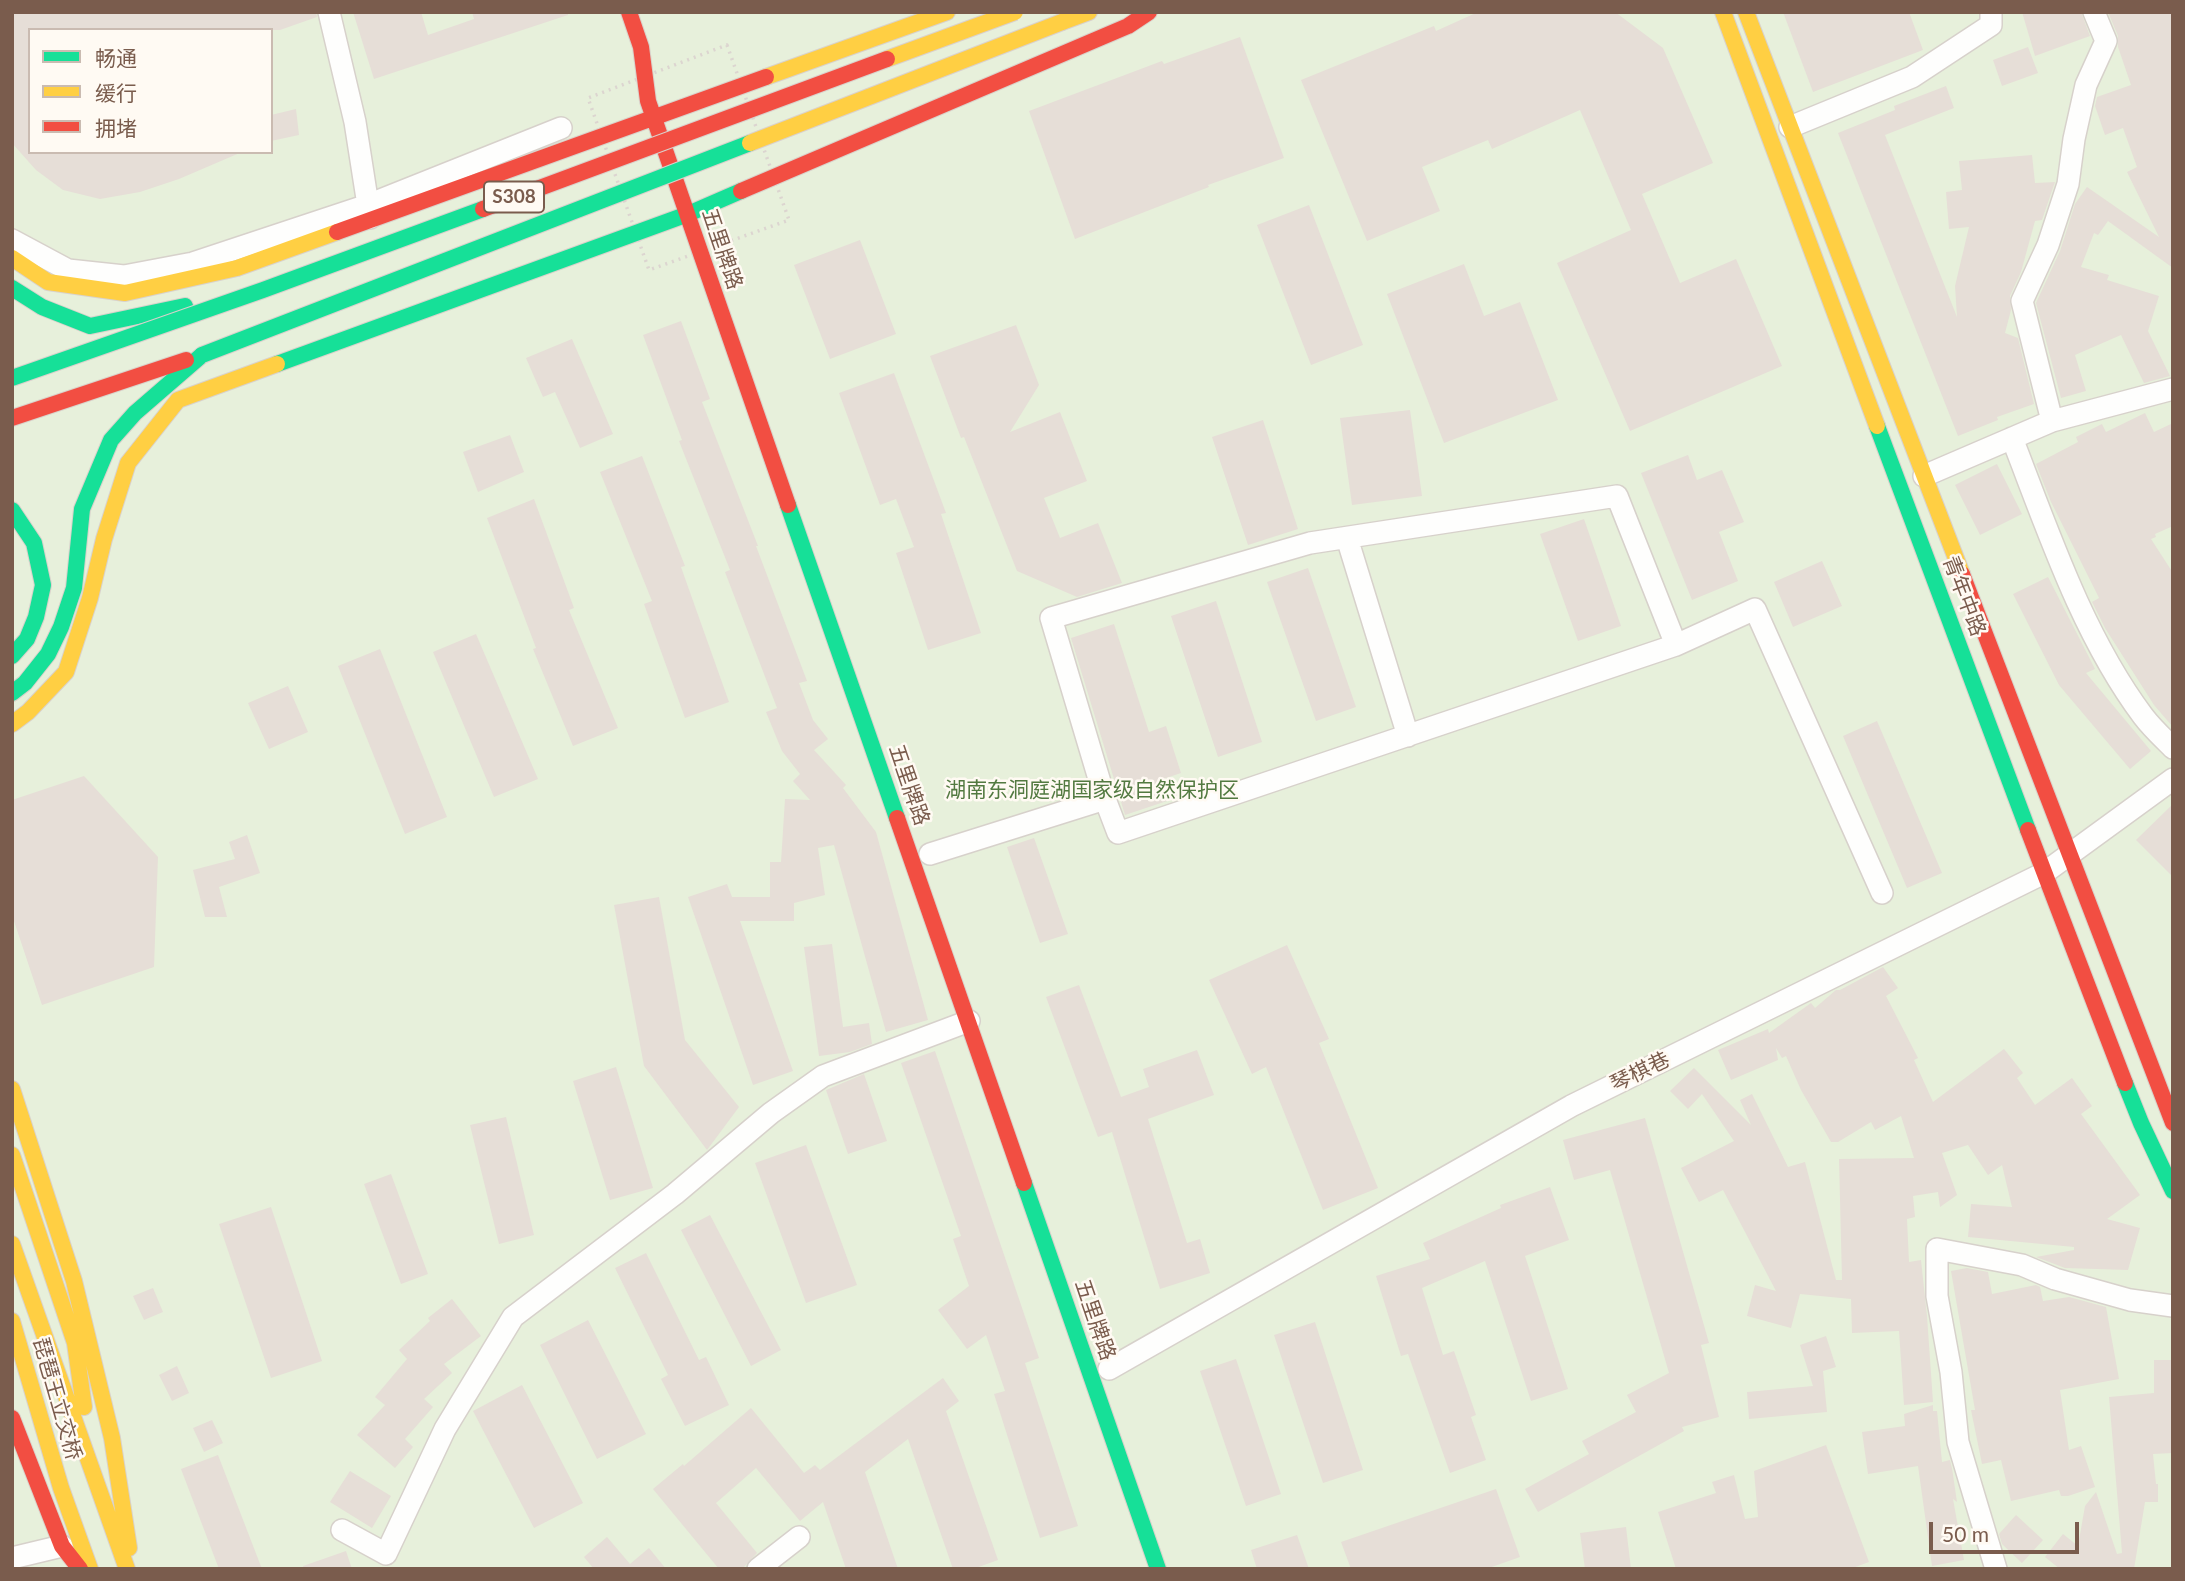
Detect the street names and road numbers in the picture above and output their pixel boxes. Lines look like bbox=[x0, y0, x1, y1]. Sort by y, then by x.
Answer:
road number: S308 bbox=[484, 182, 544, 212]
street label: 五里牌路 bbox=[696, 205, 748, 293]
street label: 青年中路 bbox=[1937, 552, 1991, 640]
street label: 五里牌路 bbox=[883, 741, 935, 829]
street label: 琴棋巷 bbox=[1606, 1047, 1674, 1097]
street label: 五里牌路 bbox=[1069, 1276, 1121, 1364]
street label: 琵琶王立交桥 bbox=[28, 1335, 86, 1463]

